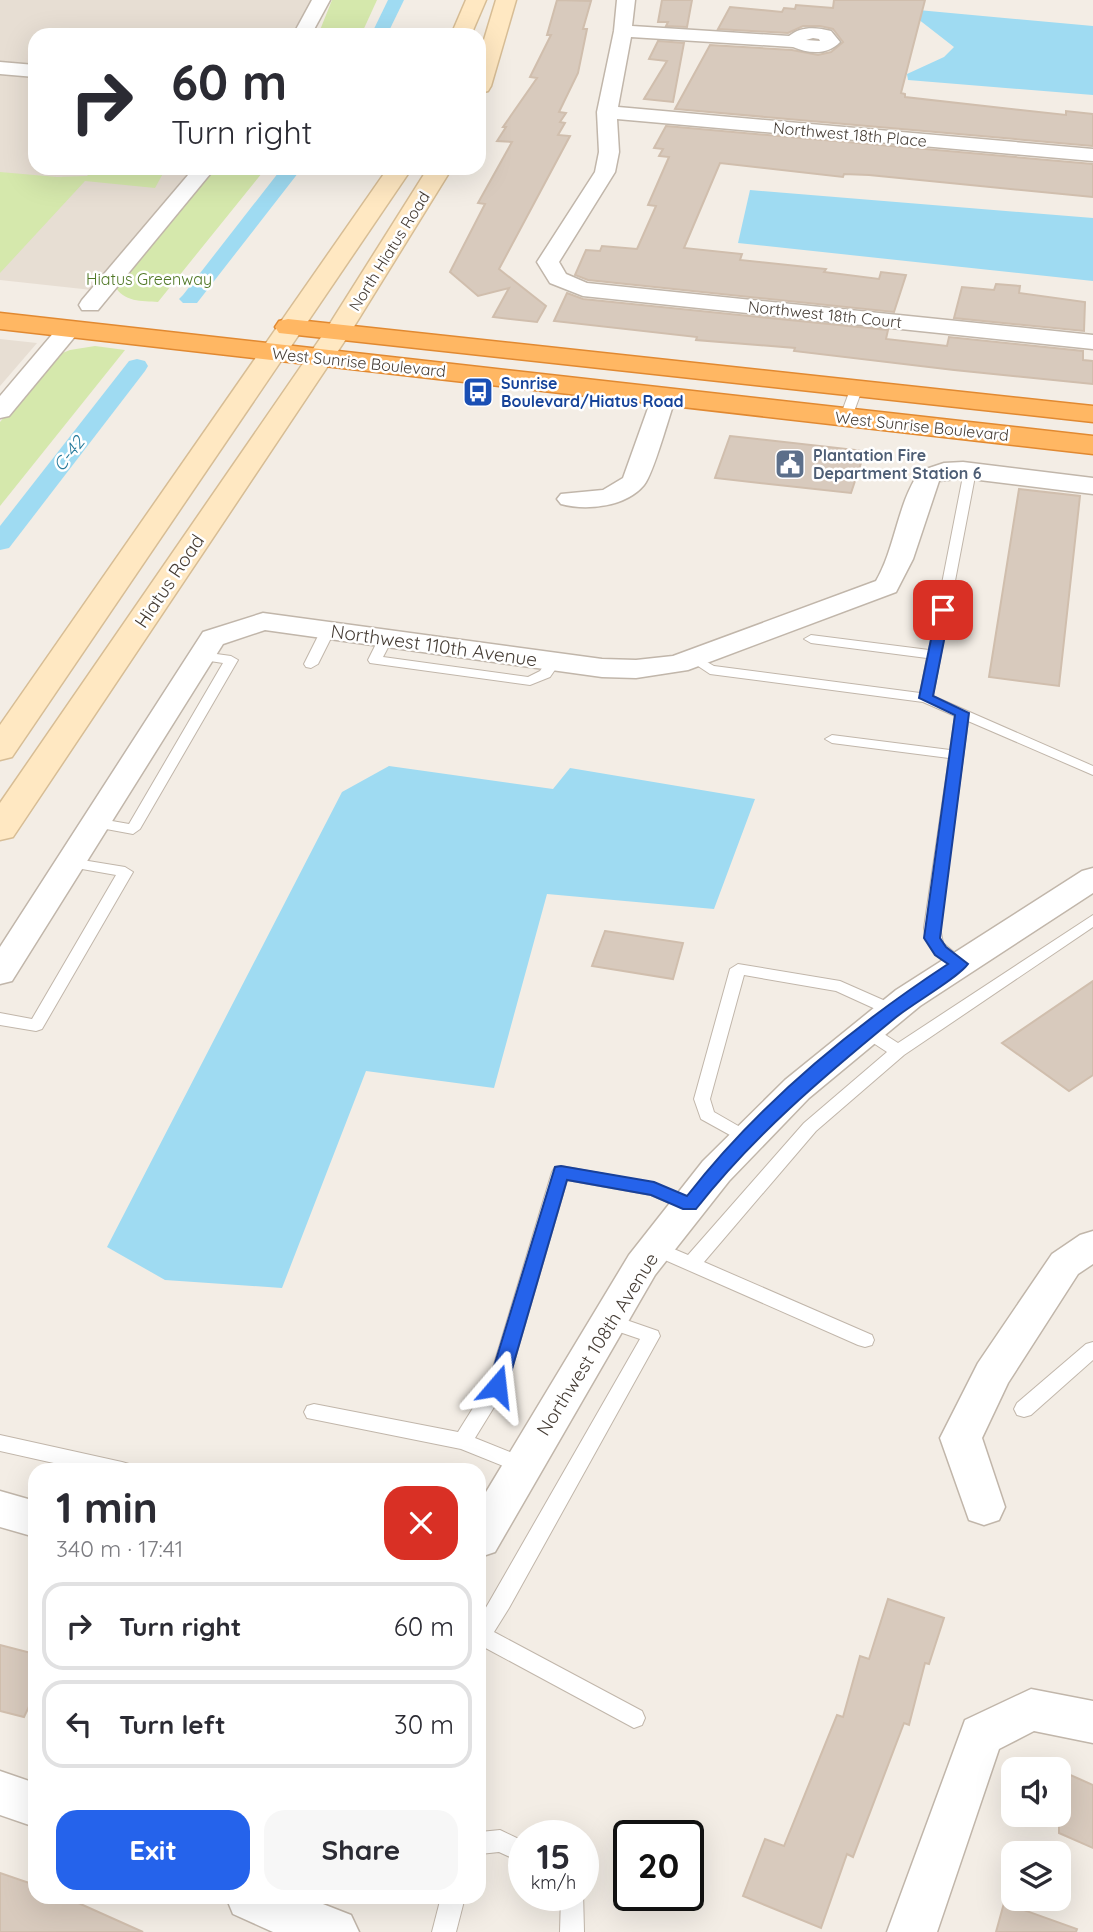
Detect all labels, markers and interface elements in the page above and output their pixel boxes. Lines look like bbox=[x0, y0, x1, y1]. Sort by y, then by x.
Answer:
text: 60 m bbox=[171, 51, 287, 112]
icon: right bbox=[56, 56, 147, 147]
text: Turn right bbox=[171, 112, 312, 152]
street label: Northwest 18th Place bbox=[772, 117, 928, 151]
street label: North Hiatus Road bbox=[344, 188, 434, 314]
park label: Hiatus Greenway bbox=[86, 269, 212, 289]
street label: Northwest 18th Court bbox=[747, 296, 903, 332]
street label: West Sunrise Boulevard bbox=[271, 343, 447, 381]
place label: Sunrise Boulevard/Hiatus Road bbox=[501, 373, 684, 411]
bus stop icon: Sunrise Boulevard/Hiatus Road bbox=[461, 375, 495, 409]
street label: West Sunrise Boulevard bbox=[834, 407, 1010, 445]
water label: C-42 bbox=[48, 430, 91, 476]
place label: Plantation Fire Department Station 6 bbox=[813, 445, 982, 483]
public building icon: Plantation Fire Department Station 6 bbox=[773, 447, 807, 481]
street label: Hiatus Road bbox=[129, 530, 209, 632]
pin bbox=[913, 580, 973, 640]
icon: arrive bbox=[924, 591, 962, 629]
street label: Northwest 110th Avenue bbox=[329, 619, 539, 671]
street label: Northwest 108th Avenue bbox=[531, 1248, 663, 1440]
position arrow bbox=[460, 1349, 534, 1423]
text: 1 min bbox=[56, 1481, 158, 1534]
button: close bbox=[384, 1486, 458, 1560]
text: 340 m · 17:41 bbox=[56, 1534, 183, 1563]
icon: right bbox=[60, 1607, 98, 1645]
text: Turn right bbox=[119, 1610, 241, 1643]
text: 60 m bbox=[394, 1610, 454, 1643]
icon: left bbox=[60, 1705, 98, 1743]
text: Turn left bbox=[119, 1708, 226, 1741]
text: 30 m bbox=[394, 1708, 454, 1741]
map controls bbox=[1001, 1757, 1071, 1911]
button: sound bbox=[1001, 1757, 1071, 1827]
button: Exit bbox=[56, 1810, 250, 1890]
button: Share bbox=[264, 1810, 458, 1890]
speed limit sign: 20 bbox=[613, 1820, 704, 1911]
text: 15 bbox=[537, 1834, 570, 1878]
button: layers bbox=[1001, 1841, 1071, 1911]
text: km/h bbox=[531, 1871, 576, 1894]

